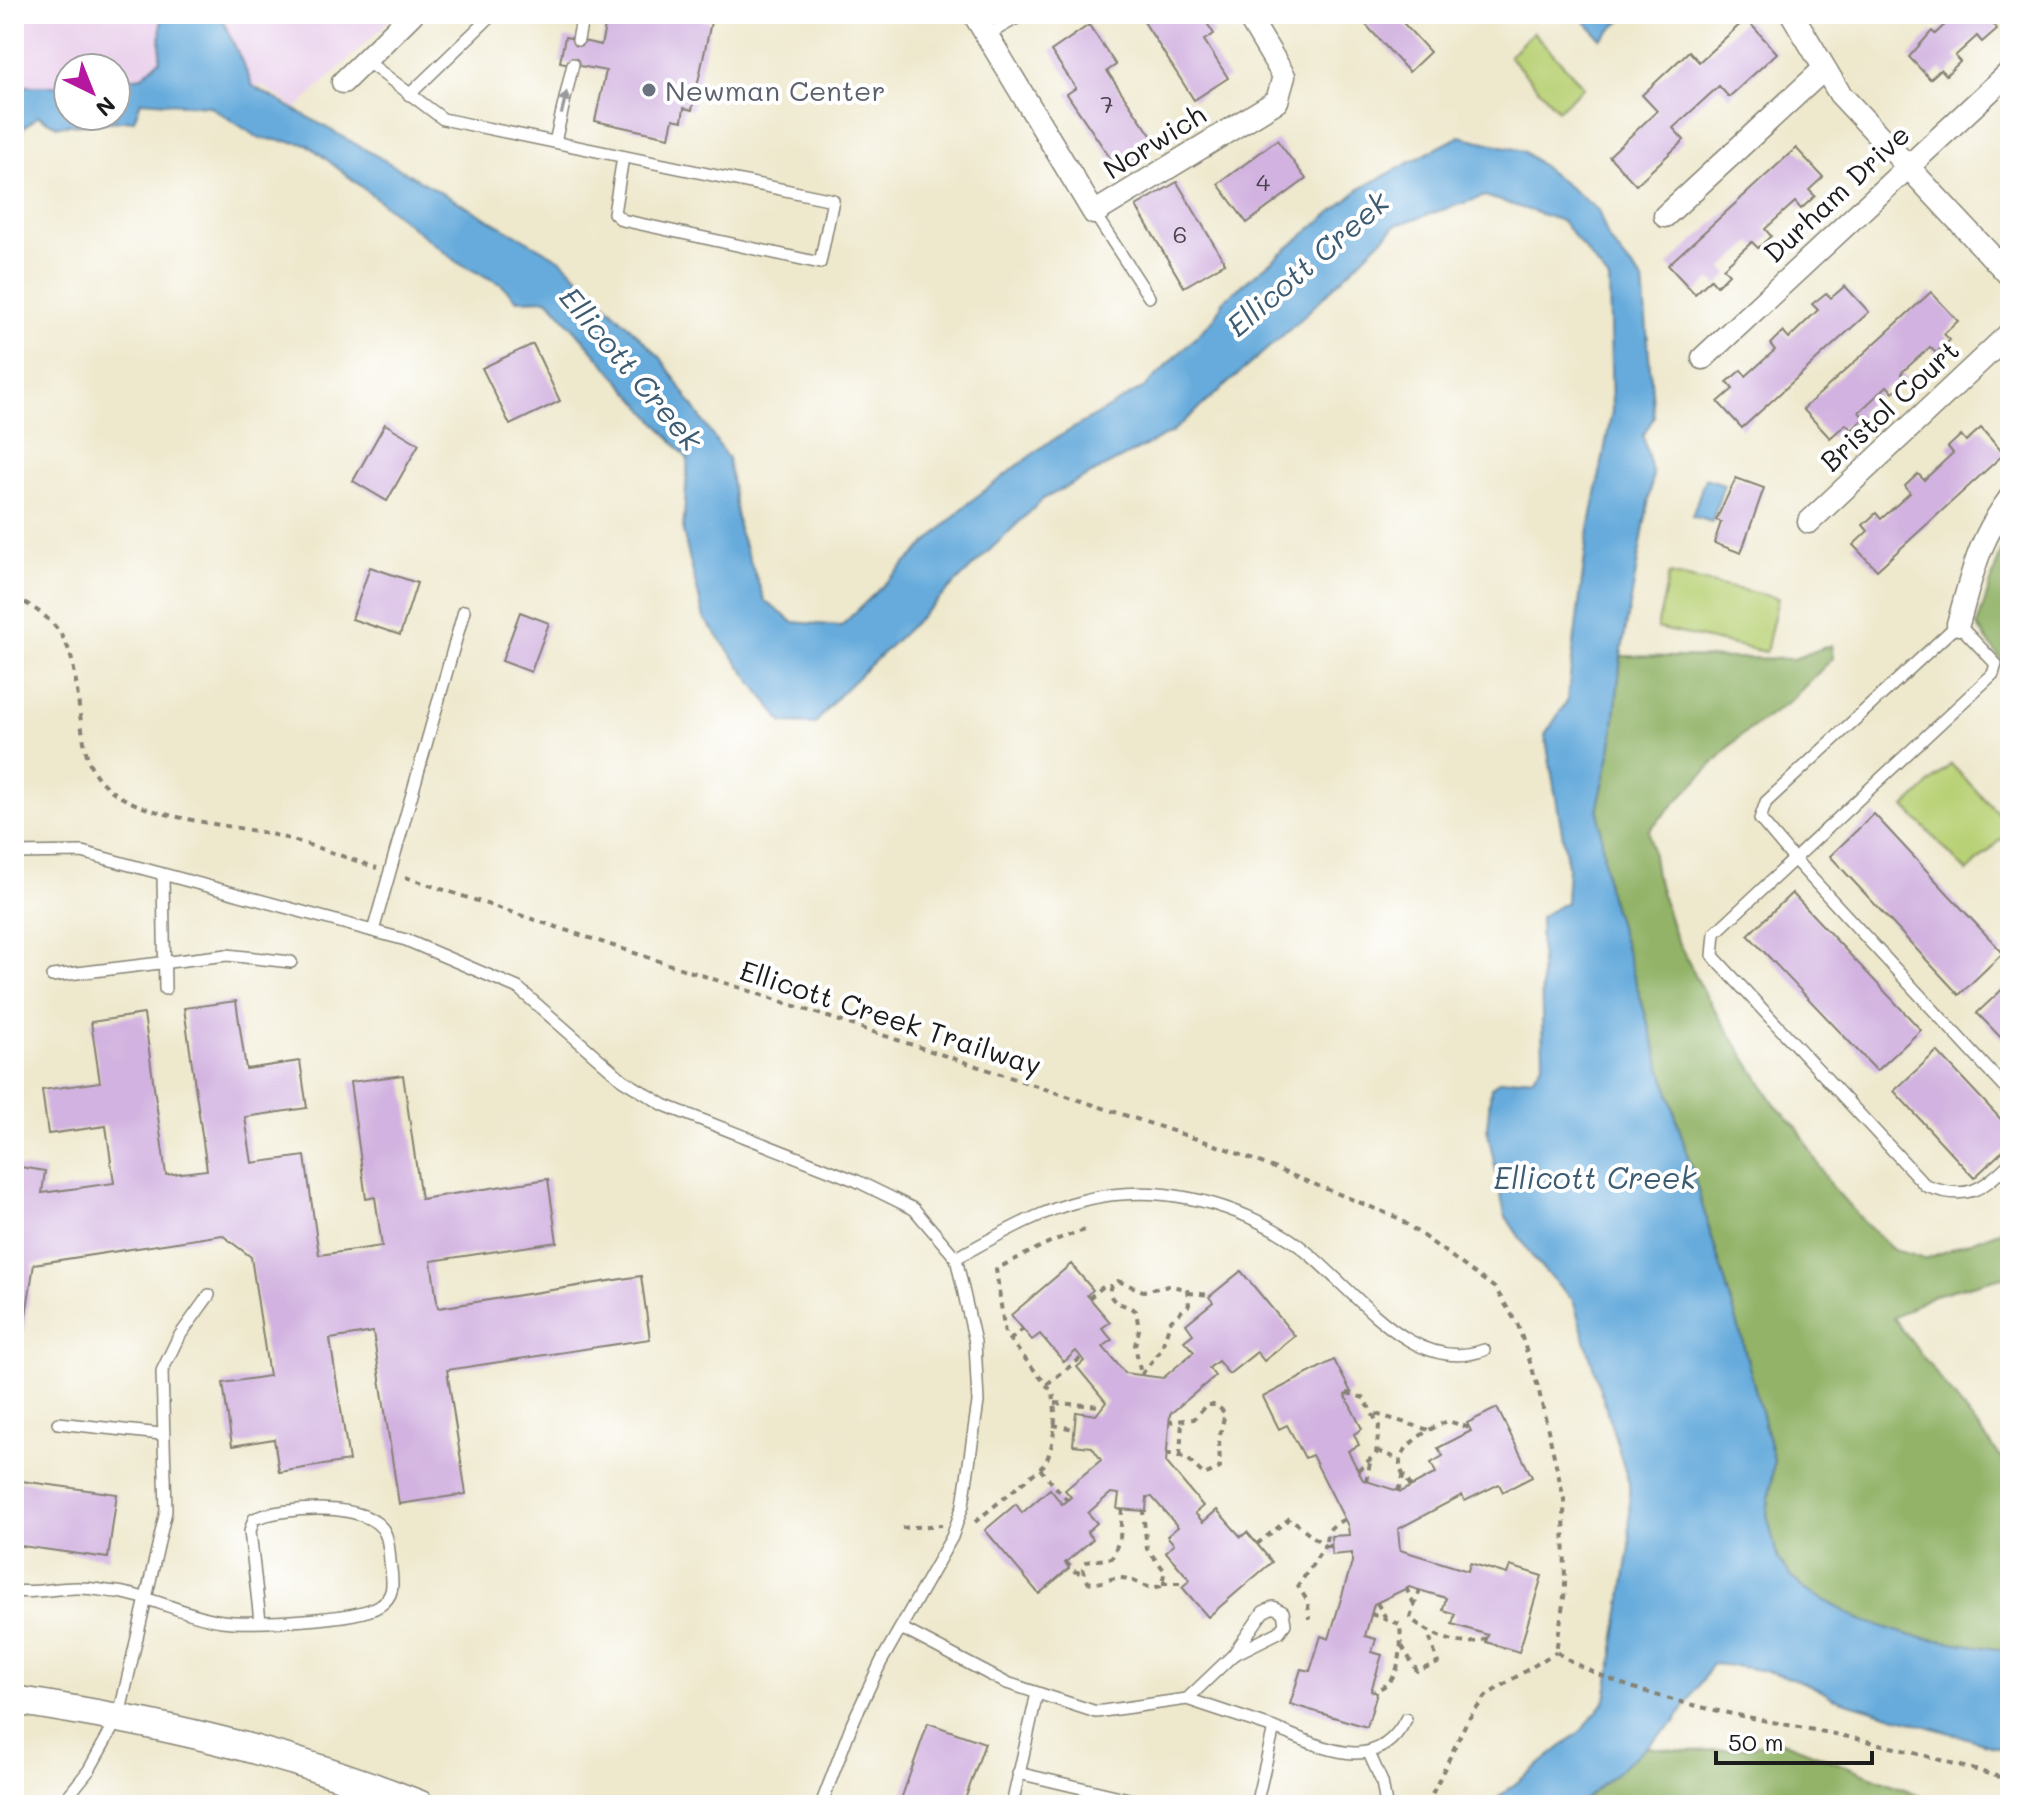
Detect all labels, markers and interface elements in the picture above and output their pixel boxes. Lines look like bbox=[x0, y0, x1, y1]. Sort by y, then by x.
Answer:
north arrow bbox=[52, 52, 132, 132]
place label: Newman Center bbox=[665, 72, 886, 108]
marker: Newman Center bbox=[640, 81, 658, 99]
house number: 7 bbox=[1100, 88, 1114, 119]
text: N bbox=[90, 91, 122, 123]
one-way arrow bbox=[558, 91, 571, 116]
street label: Norwich bbox=[1096, 96, 1212, 186]
street label: Durham Drive bbox=[1755, 116, 1917, 270]
house number: 4 bbox=[1256, 166, 1270, 197]
water label: Ellicott Creek bbox=[1217, 181, 1397, 344]
house number: 6 bbox=[1173, 218, 1187, 249]
water label: Ellicott Creek bbox=[552, 278, 713, 459]
street label: Bristol Court bbox=[1812, 332, 1966, 478]
street label: Ellicott Creek Trailway bbox=[736, 951, 1046, 1083]
water label: Ellicott Creek bbox=[1494, 1157, 1697, 1197]
scale bar bbox=[1716, 1715, 1872, 1765]
text: 50 m bbox=[1728, 1726, 1784, 1757]

